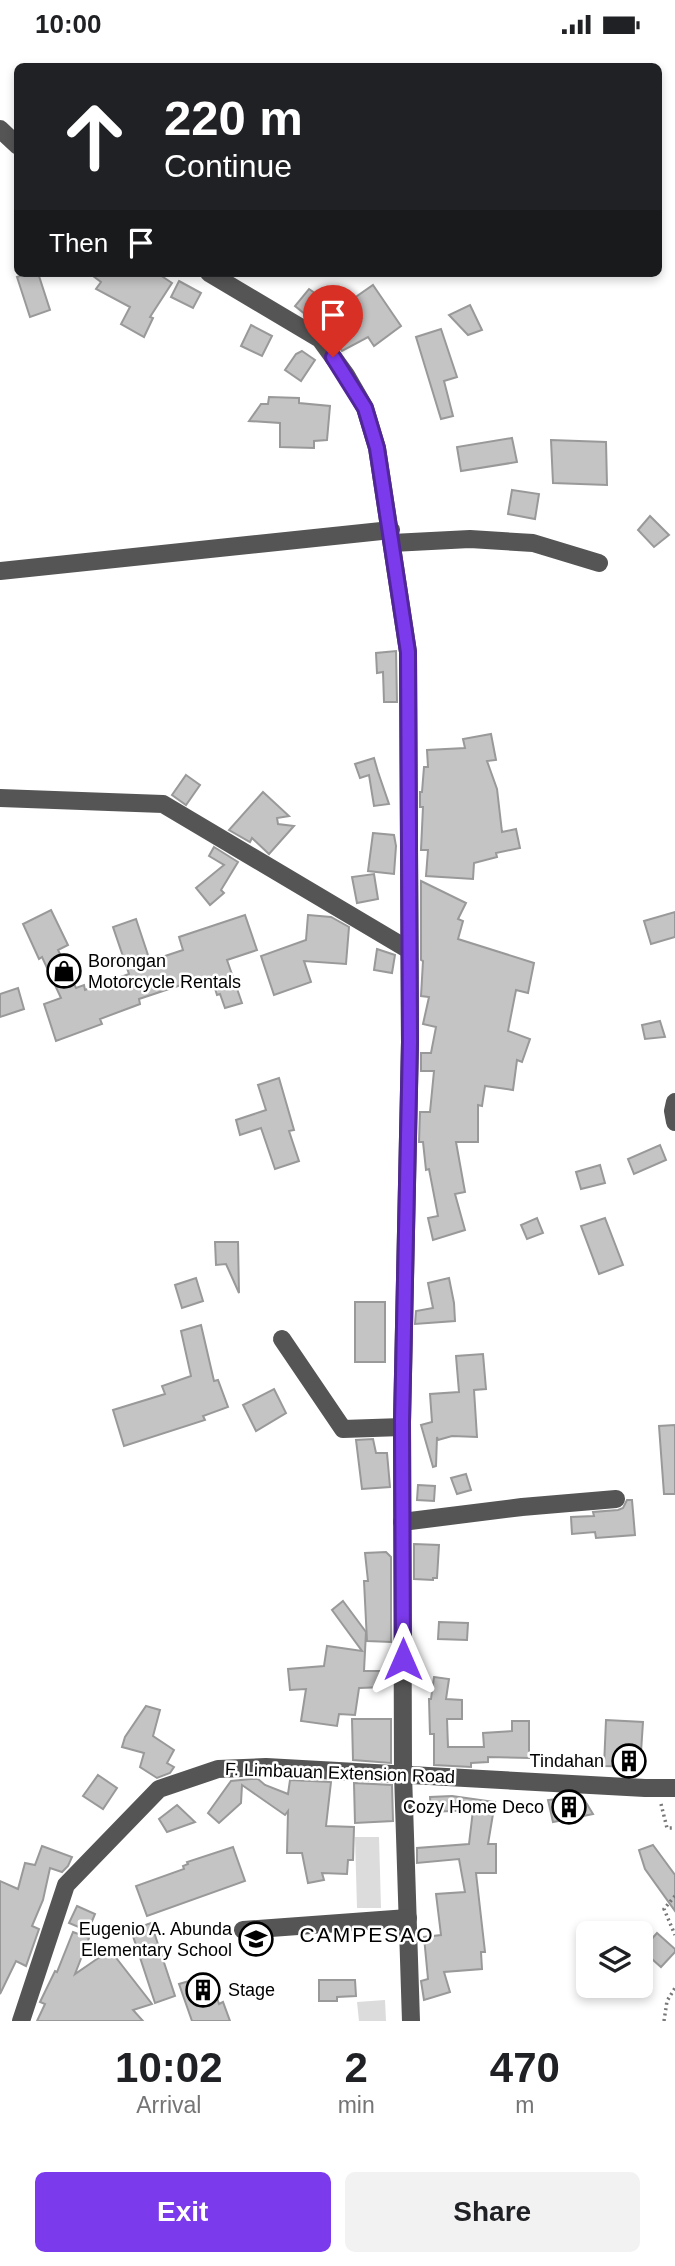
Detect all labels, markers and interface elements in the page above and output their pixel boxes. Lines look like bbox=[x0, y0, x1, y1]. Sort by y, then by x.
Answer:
text: 10:00 bbox=[35, 9, 102, 39]
icon: ahead bbox=[49, 91, 140, 182]
text: 220 m bbox=[164, 91, 303, 145]
text: Continue bbox=[164, 148, 292, 184]
icon: arrive bbox=[122, 224, 160, 262]
text: Then bbox=[49, 228, 108, 258]
pin bbox=[303, 285, 363, 357]
icon: arrive bbox=[314, 296, 352, 334]
place label: Borongan Motorcycle Rentals bbox=[88, 951, 241, 992]
shop icon: Borongan Motorcycle Rentals bbox=[45, 952, 83, 990]
position arrow bbox=[366, 1622, 440, 1696]
building icon: Tindahan bbox=[610, 1742, 648, 1780]
place label: Tindahan bbox=[530, 1751, 604, 1771]
street label: F. Limbauan Extension Road bbox=[225, 1759, 455, 1787]
building icon: Cozy Home Deco bbox=[550, 1788, 588, 1826]
place label: Cozy Home Deco bbox=[403, 1797, 544, 1817]
place label: Eugenio A. Abunda Elementary School bbox=[79, 1919, 233, 1960]
school or university icon: Eugenio A. Abunda Elementary School bbox=[237, 1920, 275, 1958]
map controls bbox=[576, 1921, 653, 1998]
button: layers bbox=[576, 1921, 653, 1998]
district label: CAMPESAO bbox=[299, 1923, 435, 1946]
building icon: Stage bbox=[184, 1971, 222, 2009]
place label: Stage bbox=[228, 1980, 275, 2000]
text: 10:02 bbox=[115, 2044, 223, 2091]
text: 2 bbox=[344, 2044, 368, 2091]
text: 470 bbox=[490, 2044, 560, 2091]
text: Arrival bbox=[136, 2092, 201, 2118]
text: min bbox=[338, 2092, 375, 2118]
text: m bbox=[515, 2092, 534, 2118]
button: Exit bbox=[35, 2172, 331, 2252]
button: Share bbox=[345, 2172, 640, 2252]

